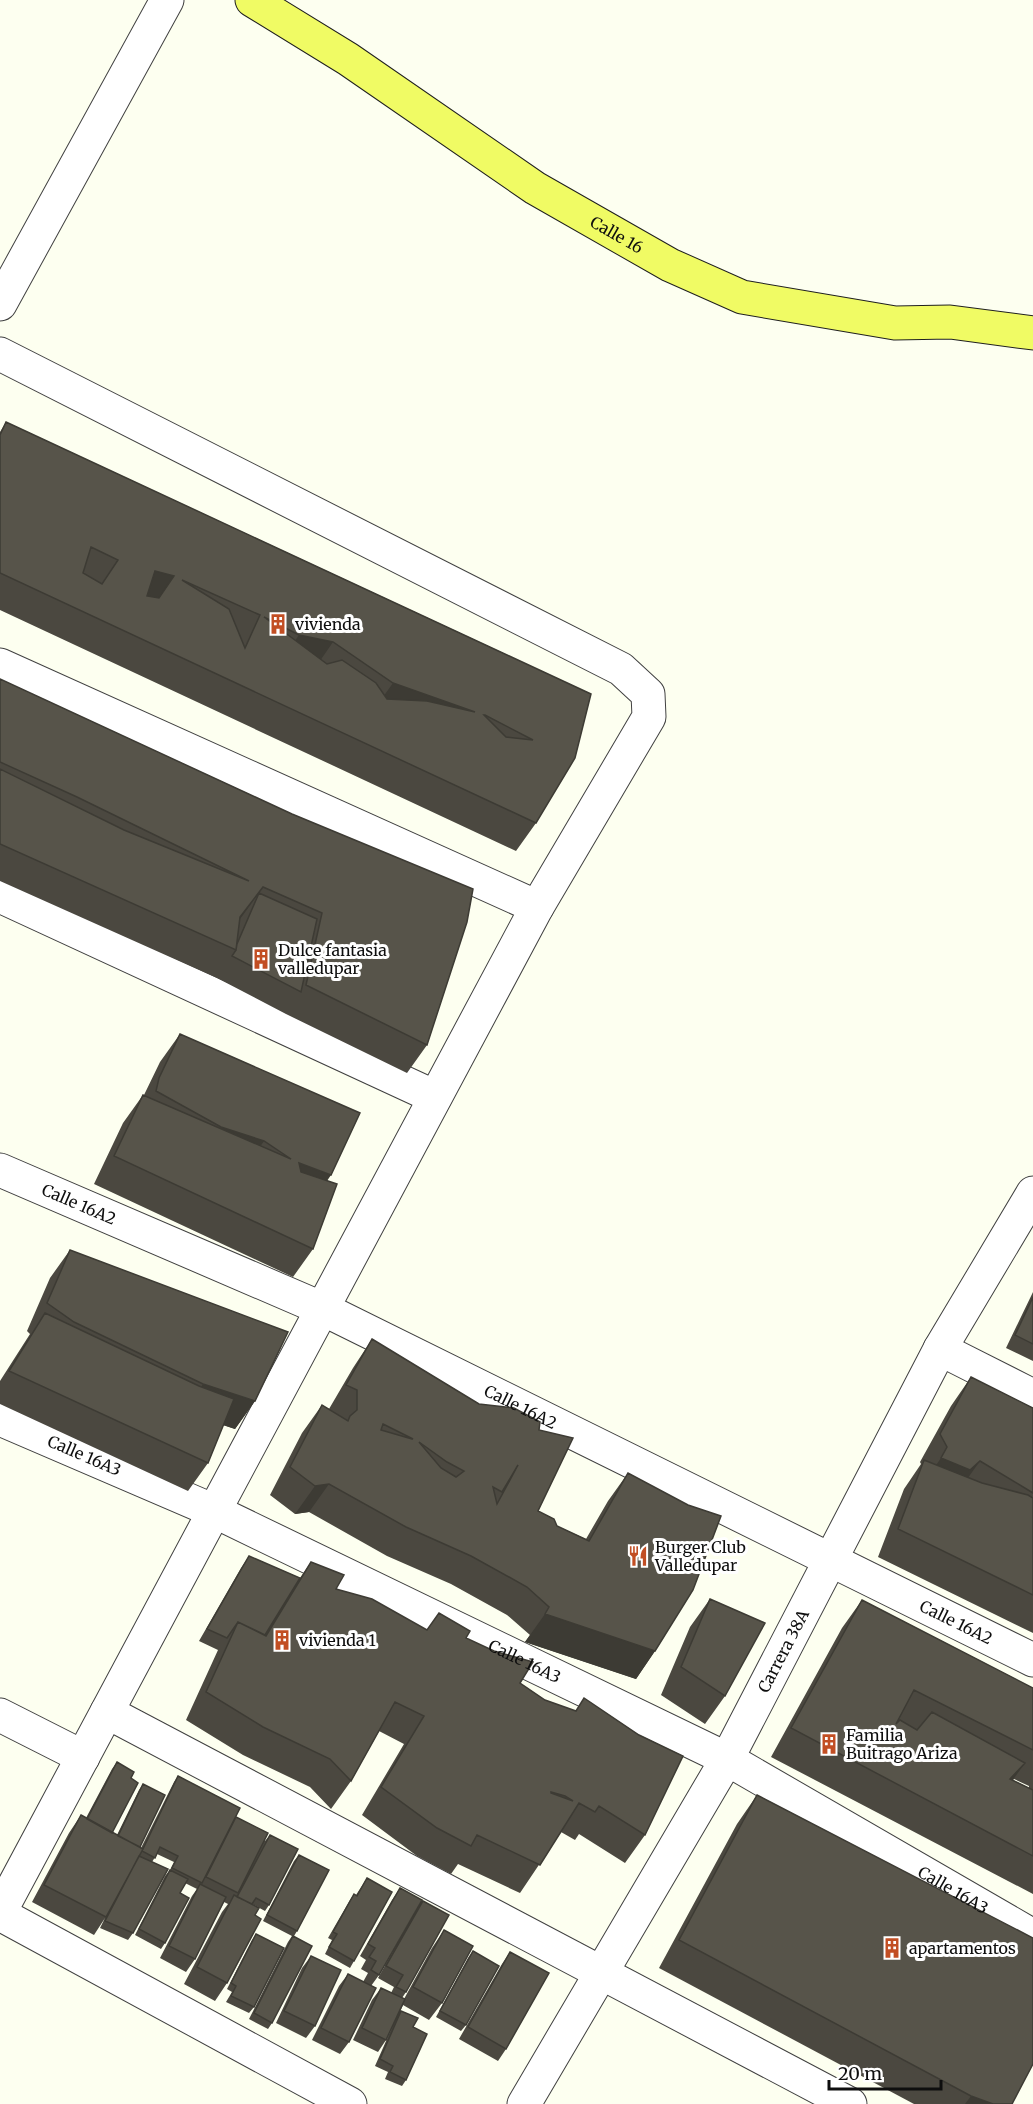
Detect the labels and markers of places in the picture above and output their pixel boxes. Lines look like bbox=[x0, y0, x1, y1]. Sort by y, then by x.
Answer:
building icon: vivienda bbox=[266, 612, 290, 636]
place label: vivienda bbox=[294, 614, 361, 634]
place label: Dulce fantasia valledupar bbox=[277, 940, 387, 978]
building icon: Dulce fantasia valledupar bbox=[249, 947, 273, 971]
place label: Burger Club Valledupar bbox=[654, 1537, 746, 1575]
restaurant icon: Burger Club Valledupar bbox=[626, 1544, 650, 1568]
building icon: vivienda 1 bbox=[270, 1628, 294, 1652]
place label: vivienda 1 bbox=[298, 1630, 376, 1650]
place label: Familia Buitrago Ariza bbox=[846, 1725, 958, 1763]
building icon: Familia Buitrago Ariza bbox=[817, 1732, 841, 1756]
building icon: apartamentos bbox=[880, 1936, 904, 1960]
place label: apartamentos bbox=[909, 1938, 1016, 1958]

